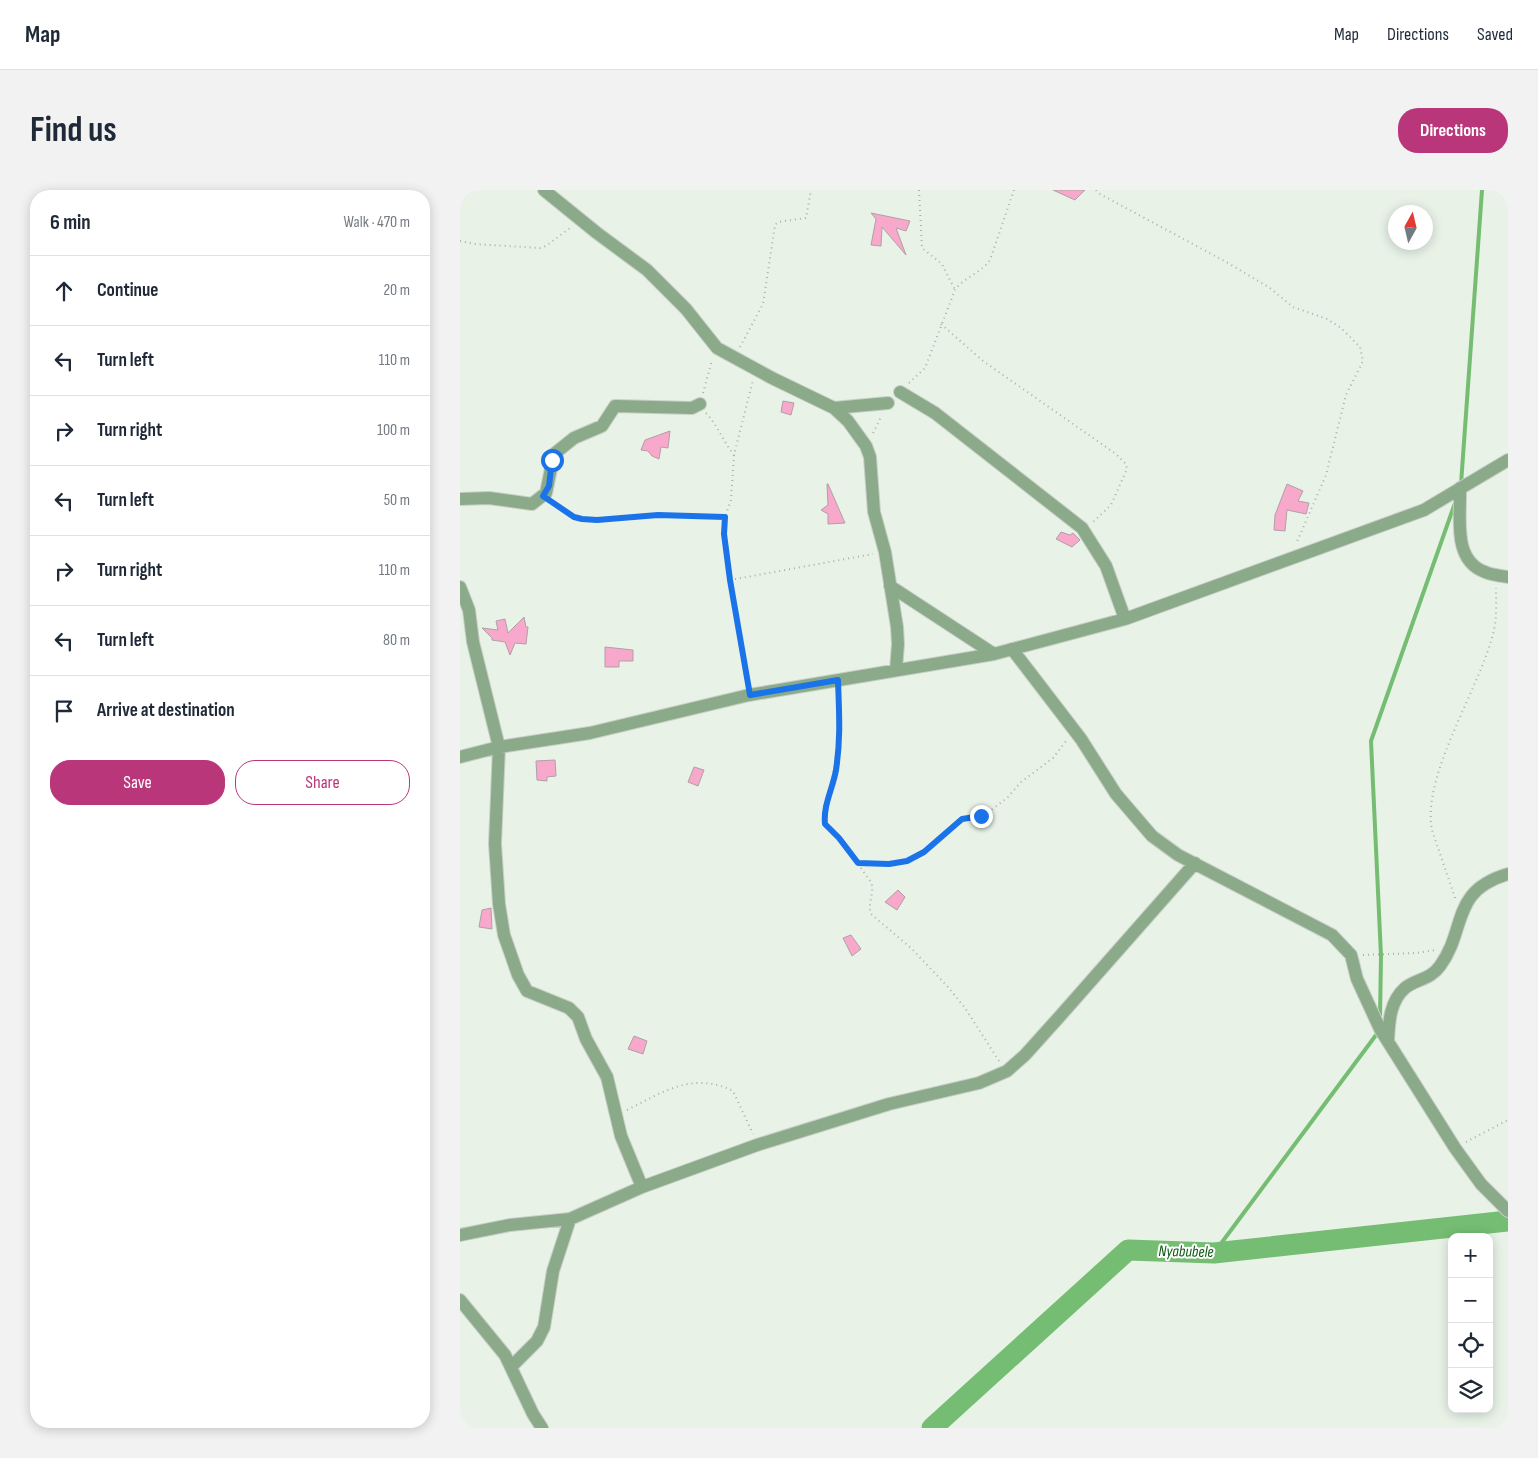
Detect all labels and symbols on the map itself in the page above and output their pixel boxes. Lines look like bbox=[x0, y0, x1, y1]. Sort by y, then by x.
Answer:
north arrow bbox=[1388, 205, 1433, 250]
route start bbox=[541, 449, 564, 472]
route end bbox=[970, 805, 993, 828]
water label: Nyabubele bbox=[1158, 1242, 1214, 1262]

